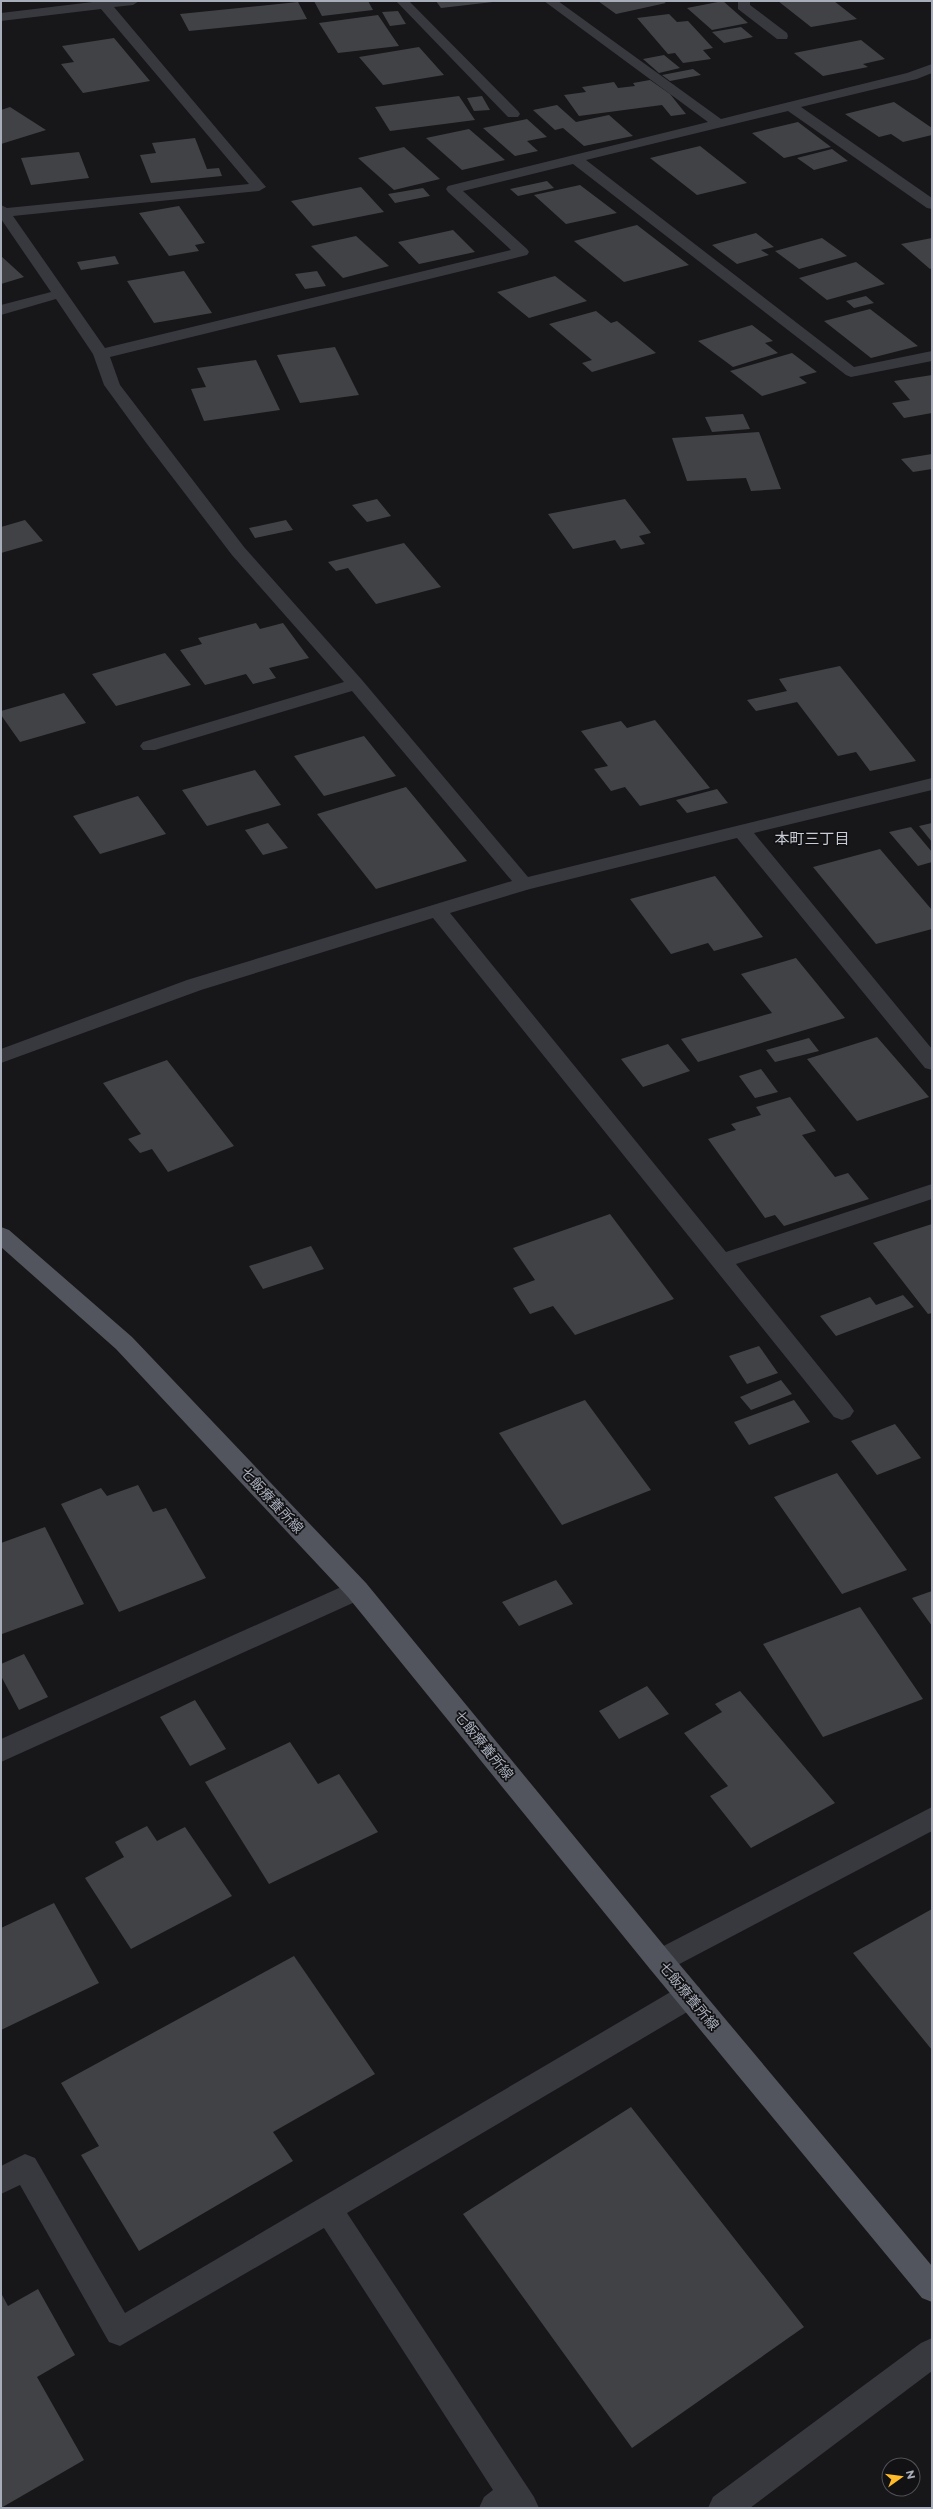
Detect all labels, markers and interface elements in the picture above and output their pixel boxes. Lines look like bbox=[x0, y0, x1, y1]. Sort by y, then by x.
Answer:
district label: 本町三丁目 bbox=[774, 829, 850, 848]
street label: 七飯療養所線 bbox=[237, 1463, 307, 1537]
street label: 七飯療養所線 bbox=[451, 1707, 517, 1783]
street label: 七飯療養所線 bbox=[655, 1958, 723, 2034]
north arrow bbox=[881, 2457, 921, 2497]
text: N bbox=[903, 2469, 919, 2481]

